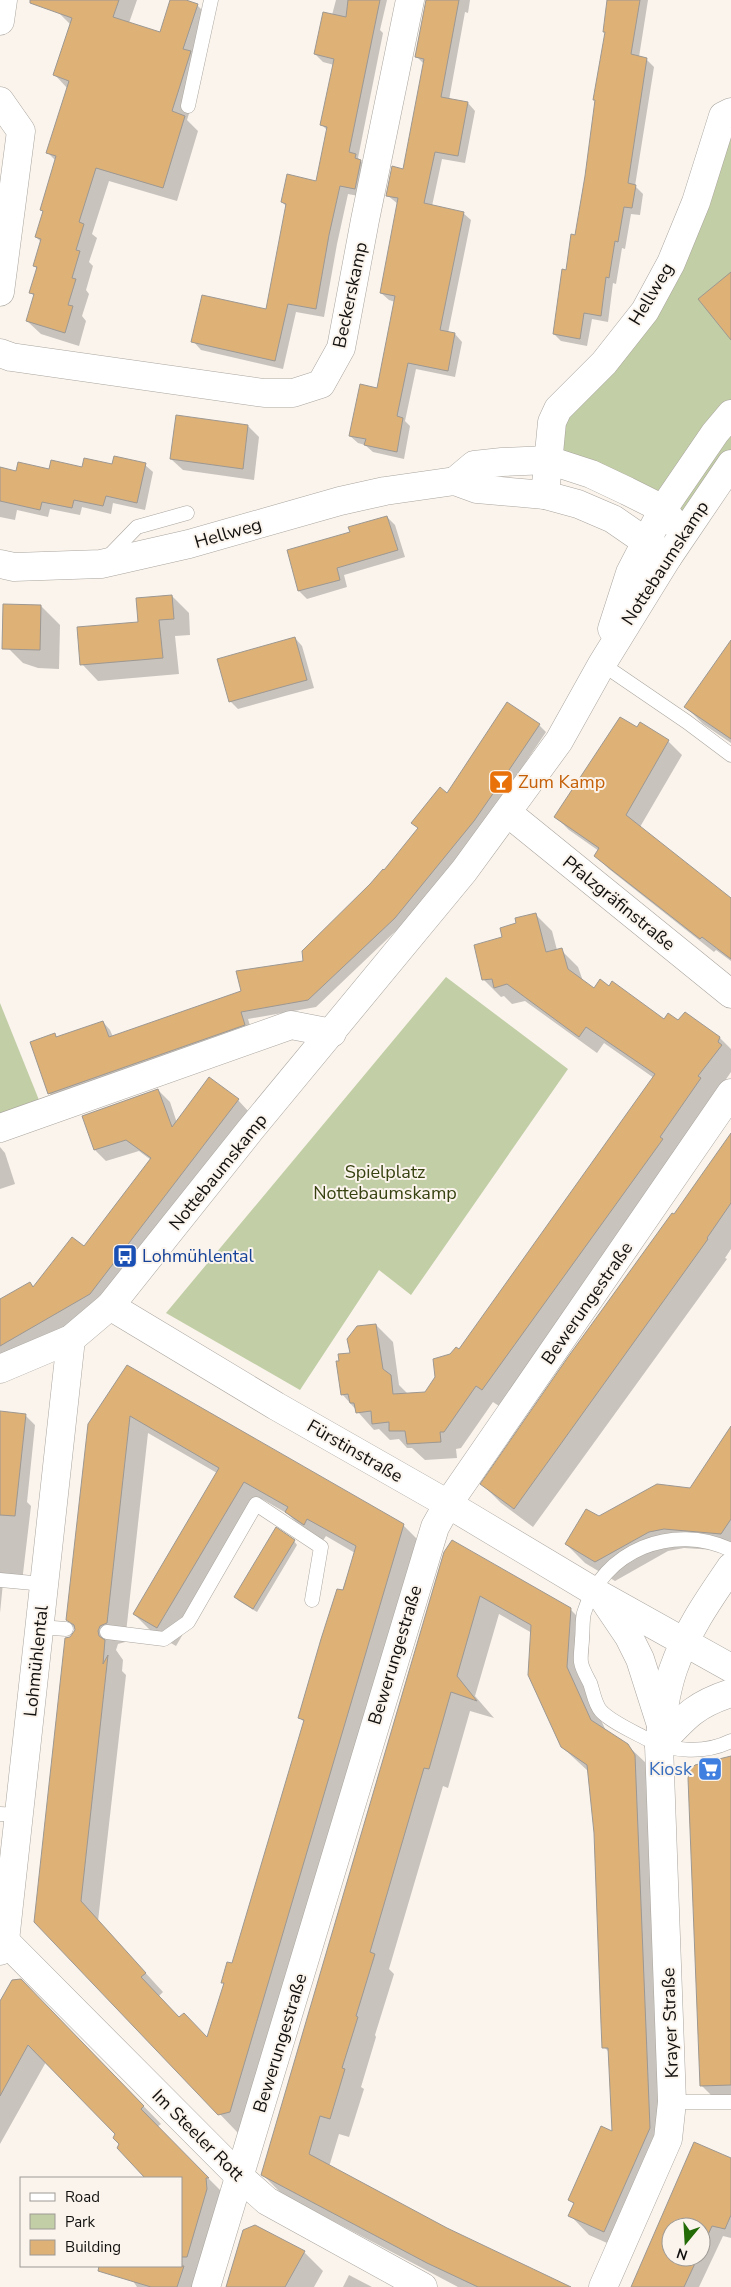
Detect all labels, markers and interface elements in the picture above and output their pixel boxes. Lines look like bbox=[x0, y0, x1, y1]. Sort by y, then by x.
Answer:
street label: Beckerskamp bbox=[327, 240, 373, 350]
street label: Hellweg bbox=[623, 258, 679, 330]
street label: Nottebaumskamp bbox=[616, 496, 714, 630]
street label: Hellweg bbox=[192, 512, 264, 554]
bar icon: Zum Kamp bbox=[488, 769, 514, 795]
place label: Zum Kamp bbox=[518, 770, 605, 794]
street label: Pfalzgräfinstraße bbox=[558, 850, 680, 956]
street label: Nottebaumskamp bbox=[163, 1109, 273, 1235]
park label: Spielplatz Nottebaumskamp bbox=[313, 1160, 457, 1205]
street label: Bewerungestraße bbox=[536, 1237, 638, 1369]
bus stop icon: Lohmühlental bbox=[112, 1243, 138, 1269]
place label: Lohmühlental bbox=[142, 1244, 255, 1268]
street label: Fürstinstraße bbox=[303, 1414, 407, 1488]
street label: Bewerungestraße bbox=[362, 1582, 428, 1728]
street label: Lohmühlental bbox=[18, 1603, 54, 1718]
supermarket icon: Kiosk bbox=[697, 1756, 723, 1782]
place label: Kiosk bbox=[649, 1757, 693, 1781]
street label: Krayer Straße bbox=[656, 1967, 684, 2079]
street label: Bewerungestraße bbox=[247, 1970, 313, 2116]
street label: Im Steeler Rott bbox=[147, 2084, 250, 2187]
legend bbox=[20, 2177, 182, 2267]
text: Road bbox=[65, 2187, 100, 2207]
text: Park bbox=[65, 2212, 95, 2232]
north arrow bbox=[661, 2217, 711, 2267]
text: Building bbox=[65, 2237, 121, 2257]
text: N bbox=[674, 2243, 690, 2265]

